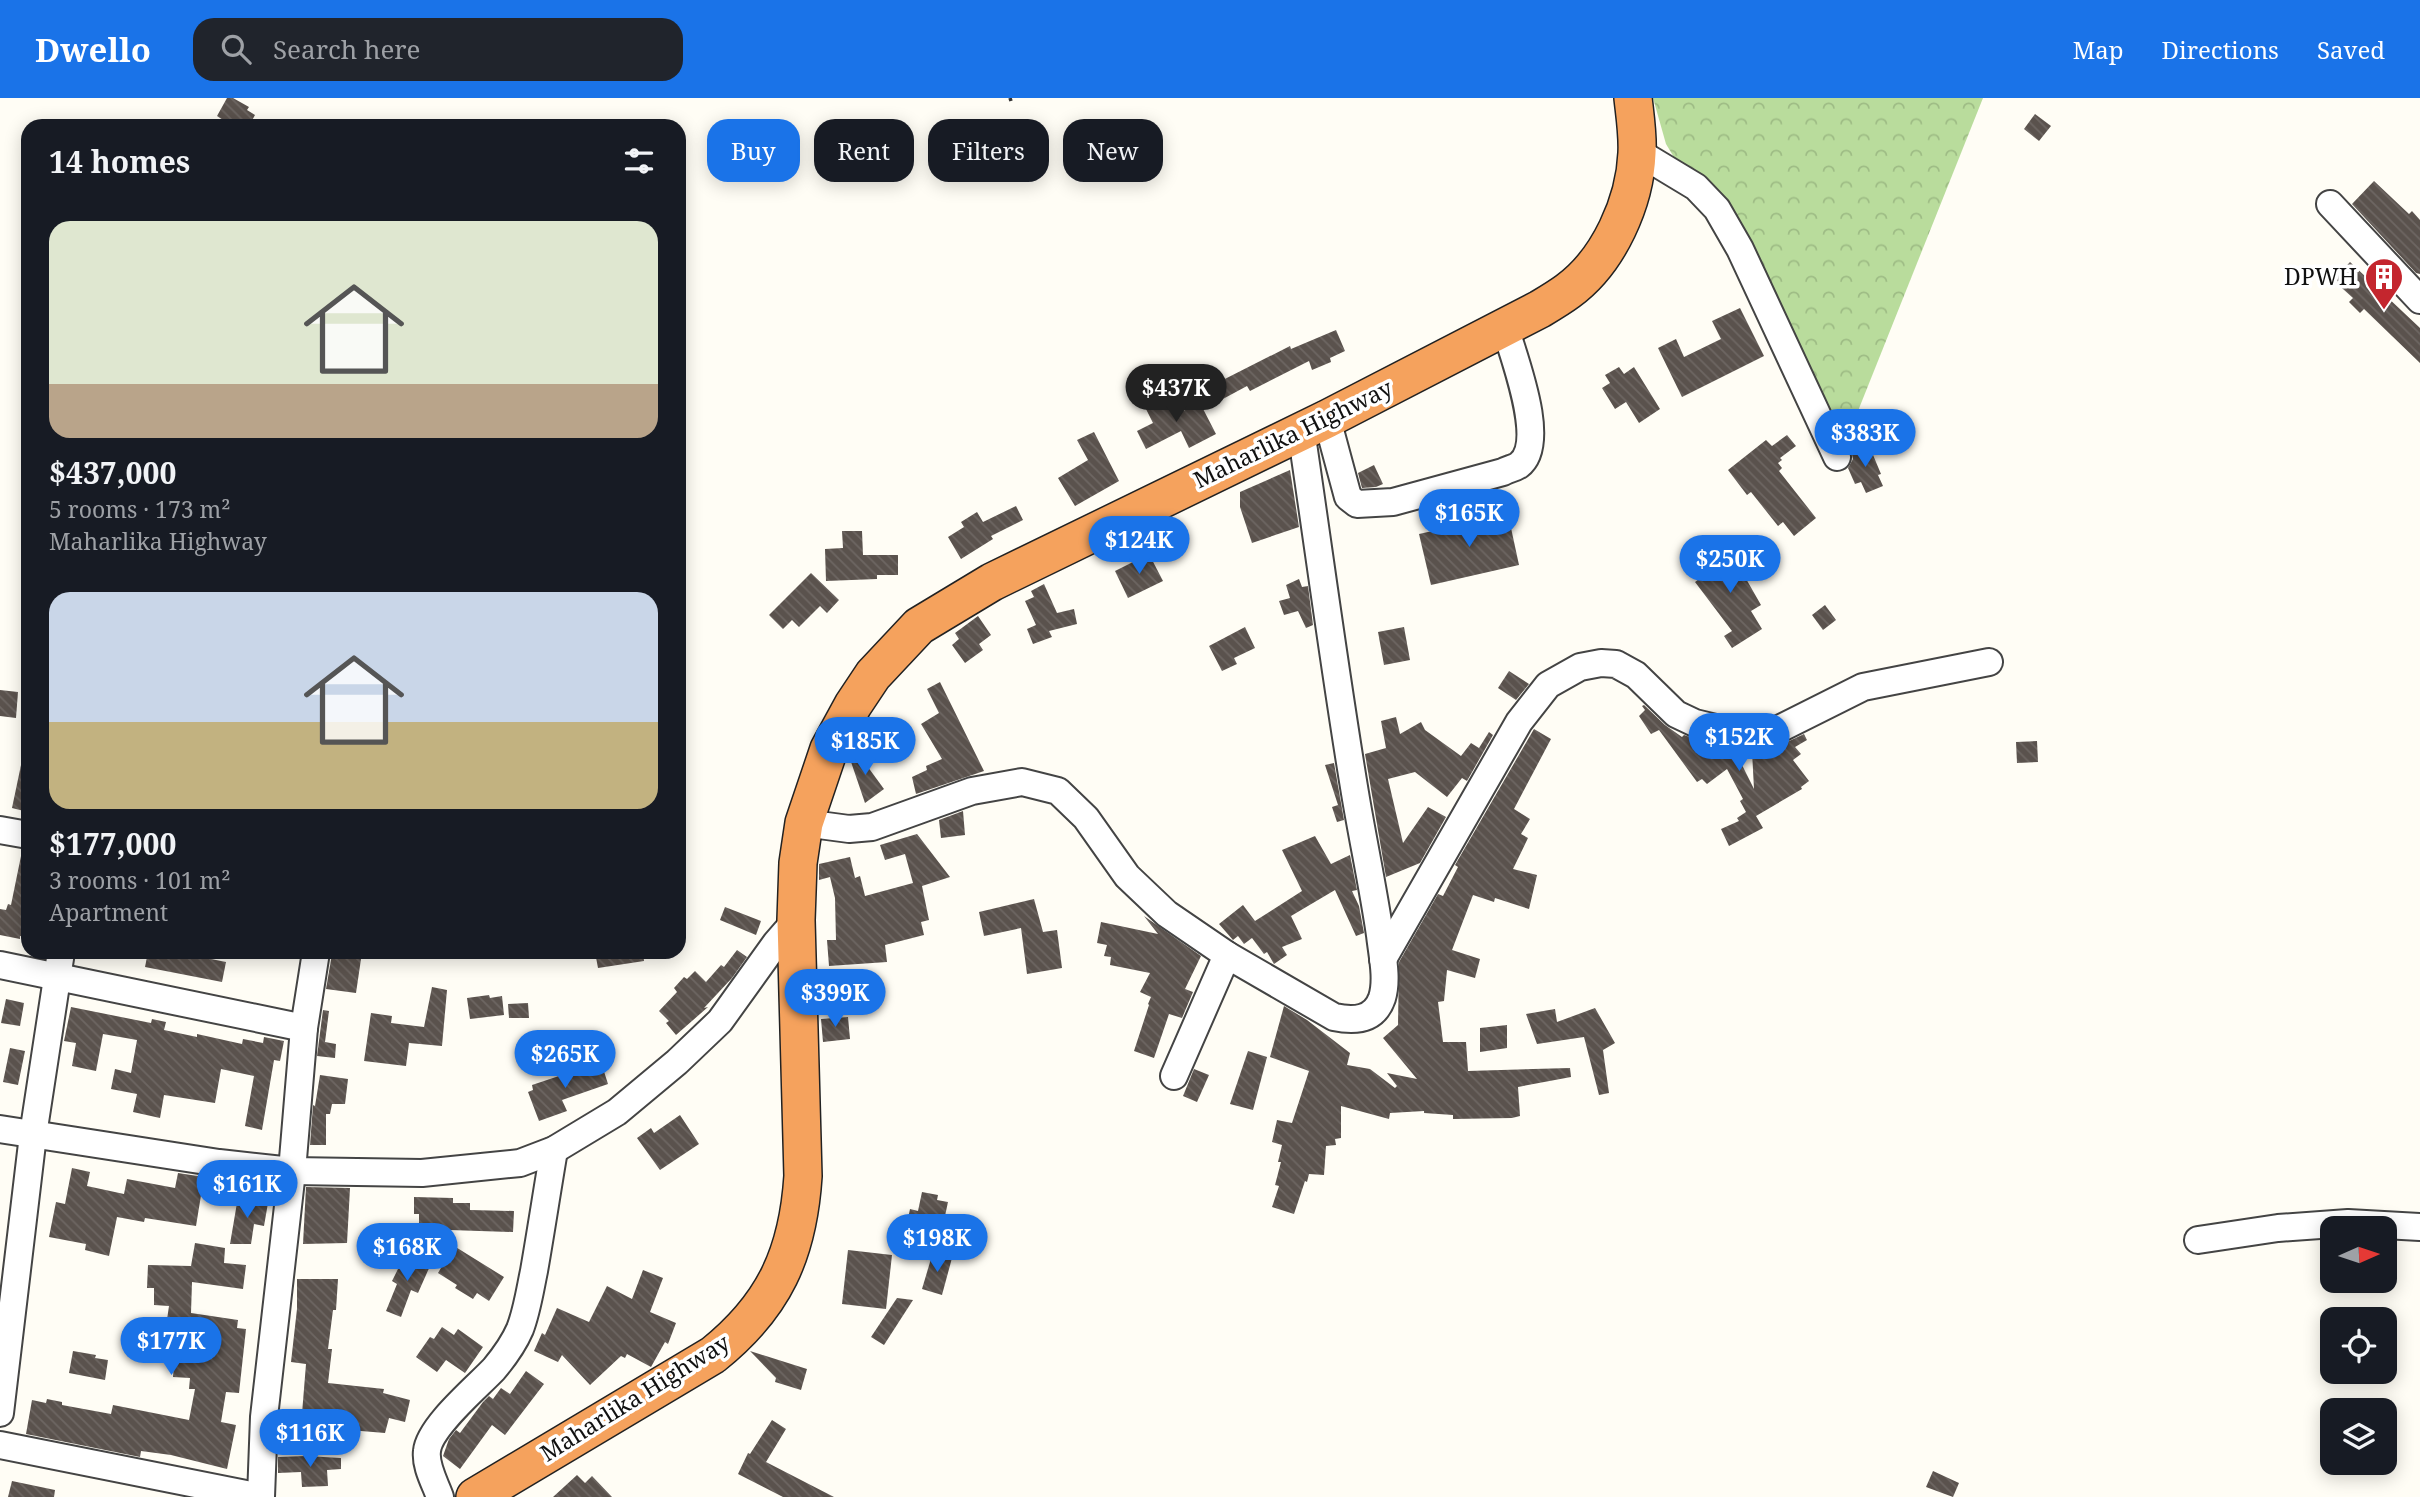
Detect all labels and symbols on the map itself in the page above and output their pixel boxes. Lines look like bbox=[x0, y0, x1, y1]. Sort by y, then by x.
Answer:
building icon: DPWH bbox=[2363, 256, 2405, 311]
place label: DPWH bbox=[2284, 260, 2357, 292]
pin: $437K bbox=[1127, 364, 1225, 424]
street label: Maharlika Highway bbox=[1188, 371, 1397, 495]
pin: $383K bbox=[1816, 410, 1914, 469]
pin: $165K bbox=[1420, 490, 1518, 549]
pin: $124K bbox=[1090, 517, 1188, 576]
pin: $250K bbox=[1681, 536, 1779, 595]
pin: $152K bbox=[1690, 714, 1788, 773]
pin: $185K bbox=[816, 718, 914, 777]
pin: $399K bbox=[786, 970, 884, 1029]
pin: $265K bbox=[516, 1030, 614, 1090]
pin: $161K bbox=[198, 1160, 296, 1220]
pin: $198K bbox=[888, 1214, 986, 1274]
north arrow bbox=[2320, 1216, 2398, 1293]
pin: $168K bbox=[358, 1224, 456, 1283]
pin: $177K bbox=[122, 1318, 220, 1377]
street label: Maharlika Highway bbox=[534, 1326, 735, 1468]
pin: $116K bbox=[261, 1410, 359, 1469]

